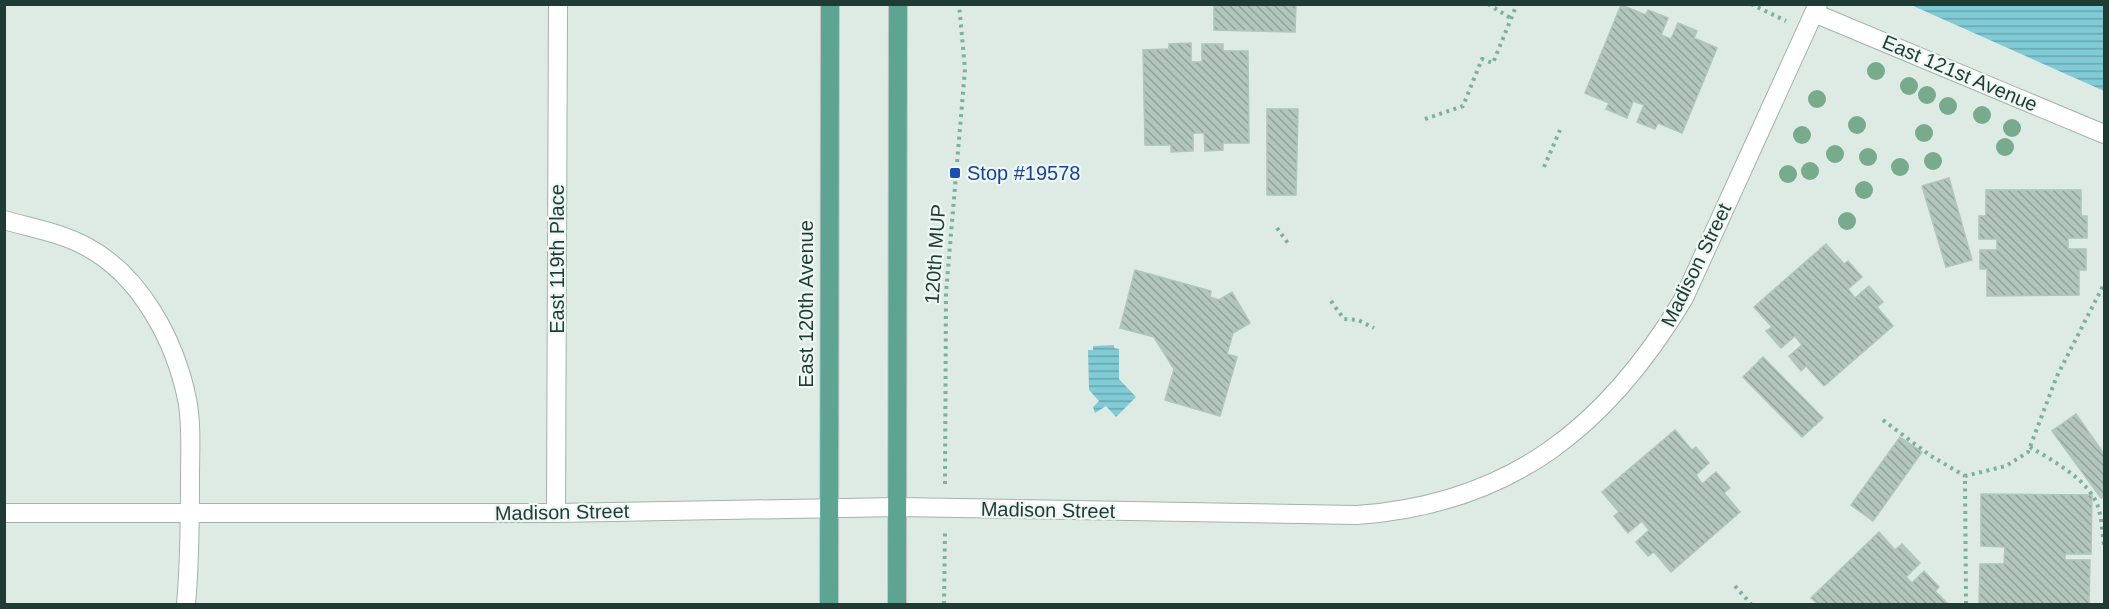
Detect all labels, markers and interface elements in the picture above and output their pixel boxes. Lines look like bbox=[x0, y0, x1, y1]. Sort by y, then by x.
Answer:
street label: East 121st Avenue bbox=[1879, 30, 2041, 116]
place label: Stop #19578 bbox=[967, 162, 1080, 184]
marker: Stop #19578 bbox=[948, 166, 962, 180]
street label: East 119th Place bbox=[546, 184, 568, 334]
street label: Madison Street bbox=[1657, 199, 1736, 330]
street label: 120th MUP bbox=[921, 203, 949, 305]
street label: East 120th Avenue bbox=[795, 220, 817, 388]
street label: Madison Street bbox=[981, 498, 1116, 522]
street label: Madison Street bbox=[495, 500, 630, 524]

